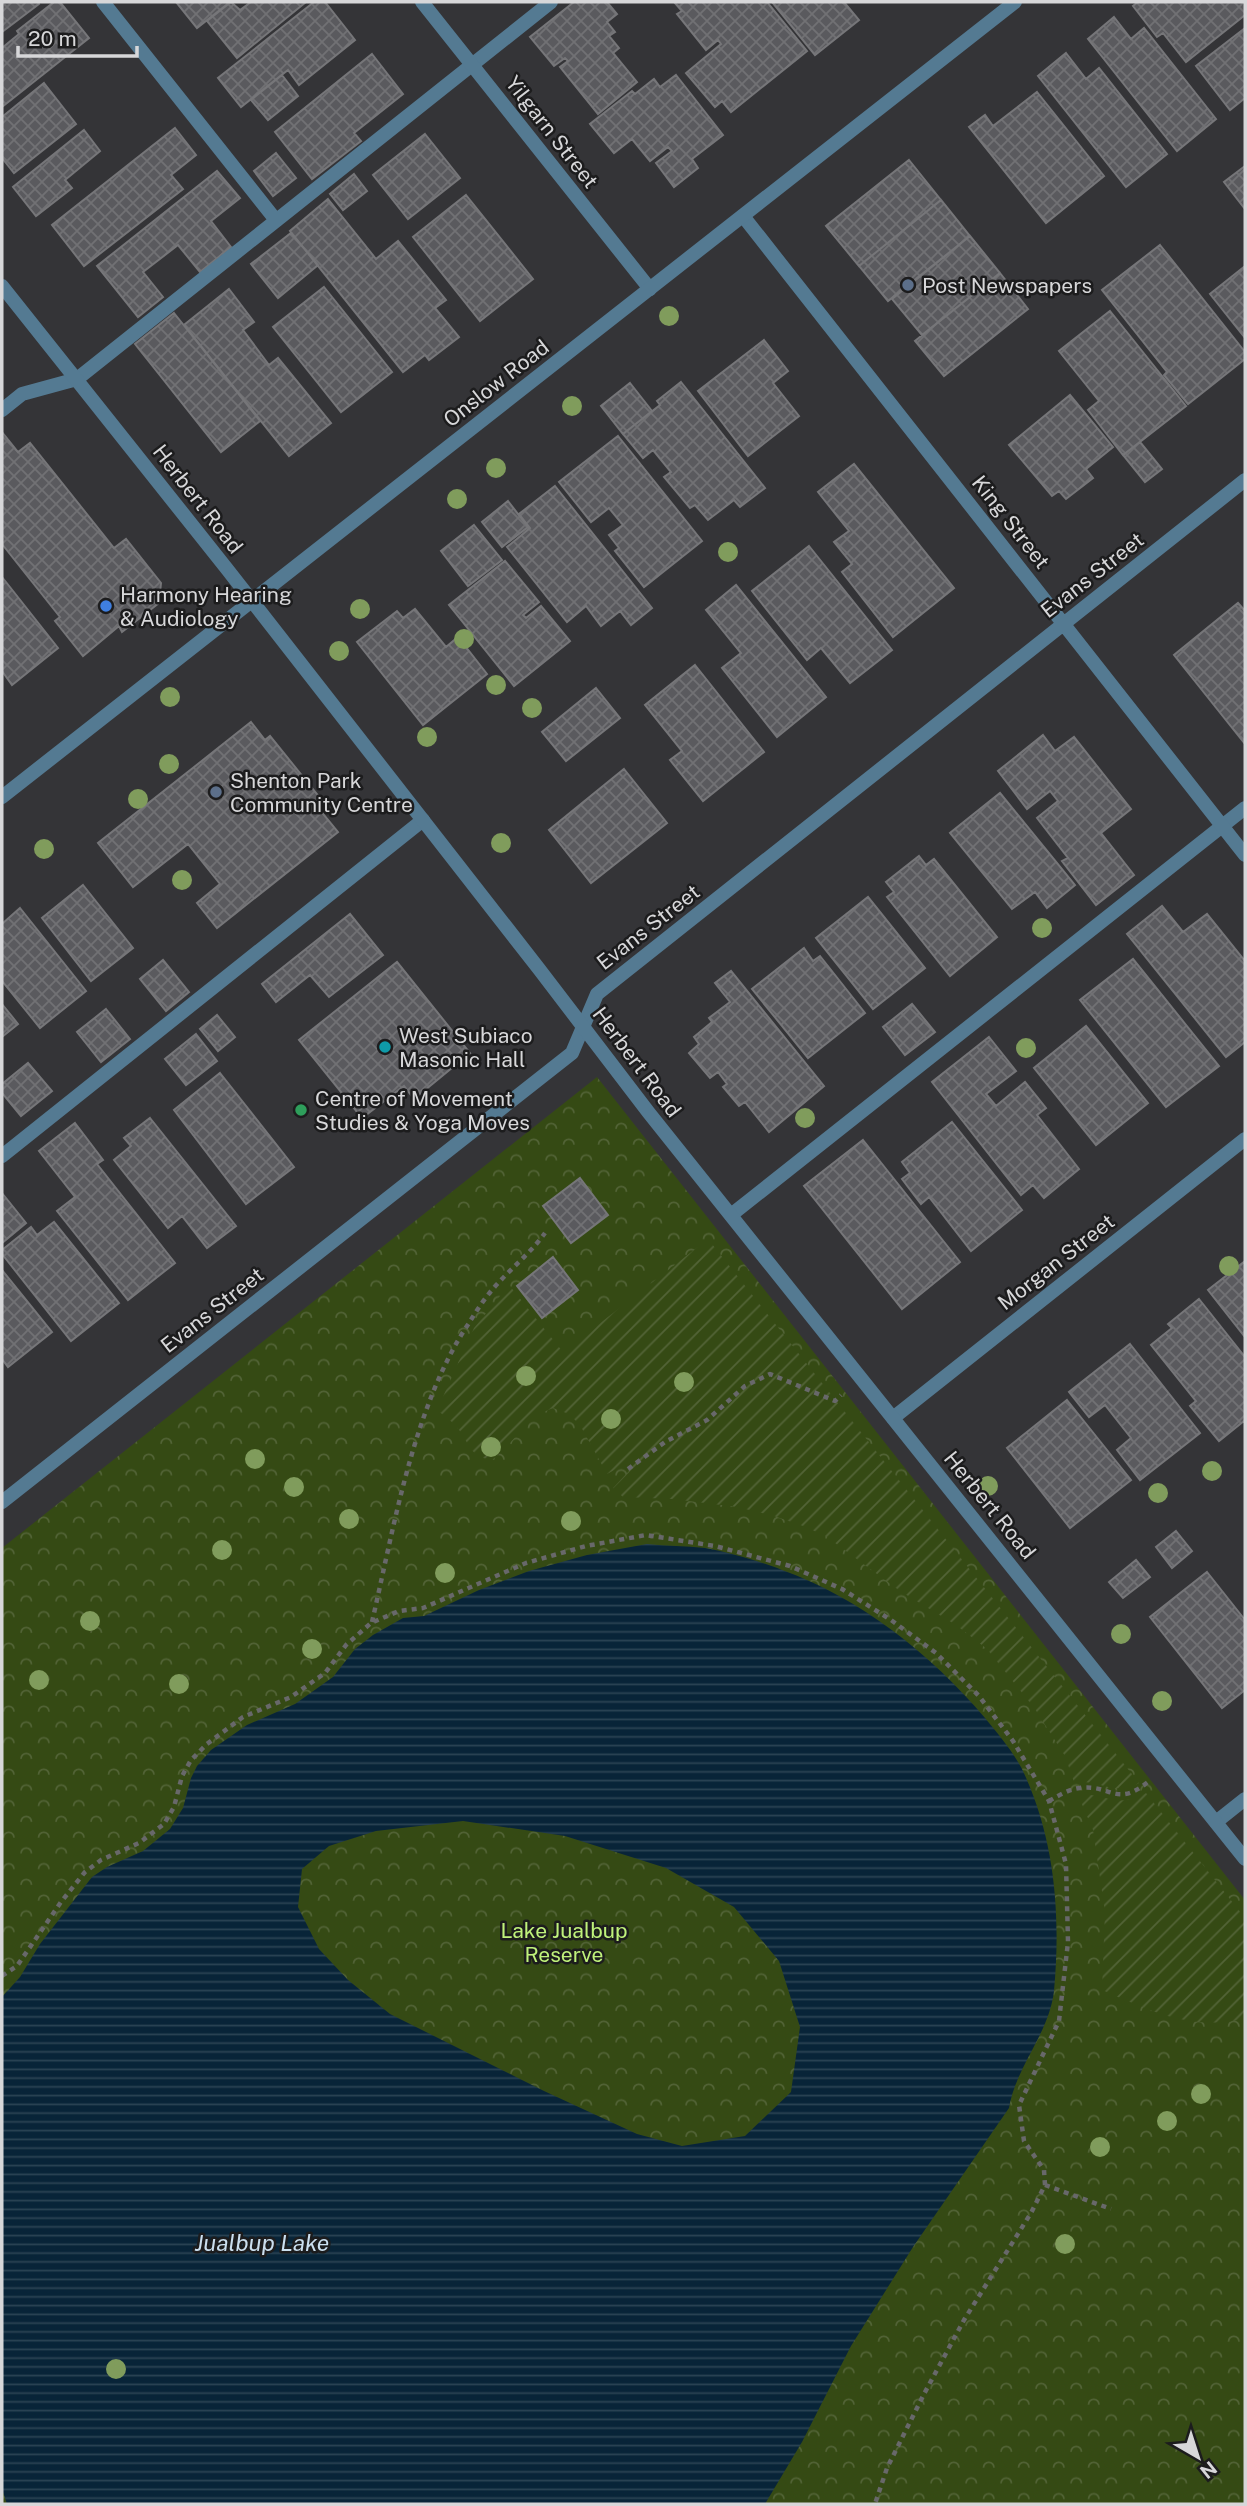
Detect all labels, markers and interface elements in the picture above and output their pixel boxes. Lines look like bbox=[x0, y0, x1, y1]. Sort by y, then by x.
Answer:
scale bar bbox=[18, 14, 136, 58]
text: 20 m bbox=[28, 26, 77, 51]
street label: Yilgarn Street bbox=[500, 71, 604, 193]
place label: Post Newspapers bbox=[922, 273, 1092, 298]
marker: Post Newspapers bbox=[900, 277, 916, 293]
street label: Onslow Road bbox=[438, 334, 554, 432]
street label: Herbert Road bbox=[148, 440, 248, 558]
street label: King Street bbox=[967, 470, 1055, 574]
street label: Evans Street bbox=[1036, 527, 1148, 623]
place label: Harmony Hearing & Audiology bbox=[120, 582, 292, 631]
marker: Harmony Hearing & Audiology bbox=[98, 598, 114, 614]
place label: Shenton Park Community Centre bbox=[230, 768, 413, 817]
marker: Shenton Park Community Centre bbox=[208, 784, 224, 800]
street label: Evans Street bbox=[592, 879, 704, 975]
street label: Herbert Road bbox=[587, 1002, 687, 1122]
place label: West Subiaco Masonic Hall bbox=[399, 1023, 533, 1072]
marker: West Subiaco Masonic Hall bbox=[377, 1039, 393, 1055]
place label: Centre of Movement Studies & Yoga Moves bbox=[315, 1086, 530, 1135]
marker: Centre of Movement Studies & Yoga Moves bbox=[293, 1102, 309, 1118]
street label: Morgan Street bbox=[993, 1209, 1119, 1315]
street label: Evans Street bbox=[156, 1262, 268, 1358]
street label: Herbert Road bbox=[939, 1446, 1041, 1564]
park label: Lake Jualbup Reserve bbox=[500, 1918, 628, 1967]
water label: Jualbup Lake bbox=[195, 2229, 329, 2256]
north arrow bbox=[1163, 2422, 1233, 2492]
text: N bbox=[1196, 2457, 1221, 2483]

